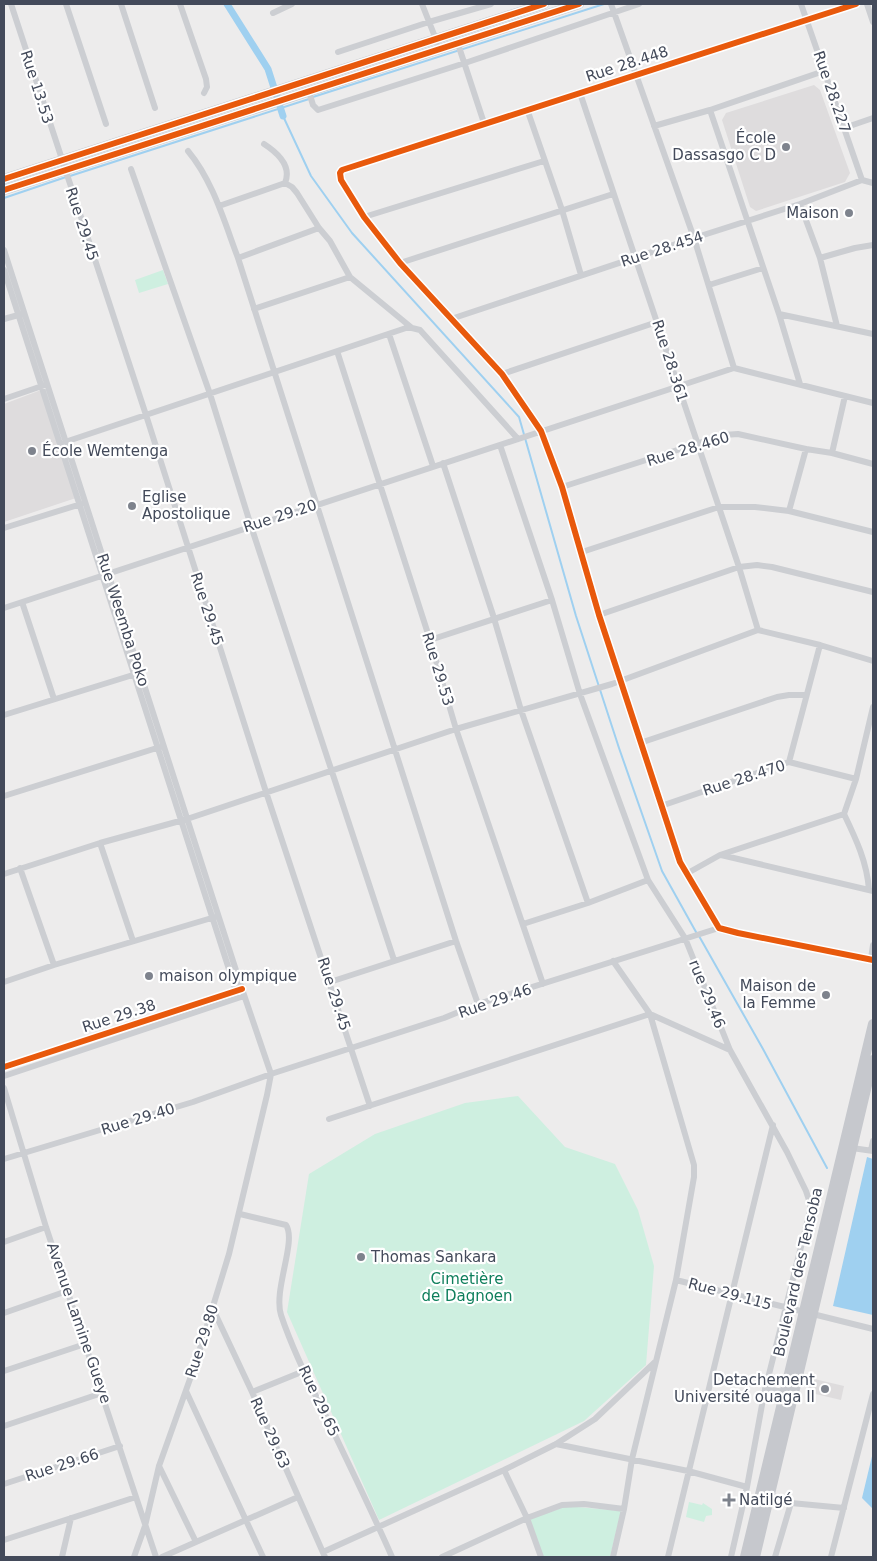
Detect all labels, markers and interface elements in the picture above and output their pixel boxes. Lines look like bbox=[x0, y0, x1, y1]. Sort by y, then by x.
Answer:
street label: Rue 28.448 bbox=[583, 42, 671, 86]
street label: Rue 13.53 bbox=[17, 48, 57, 126]
street label: Rue 28.227 bbox=[810, 49, 854, 135]
place label: École Dassasgo C D bbox=[672, 128, 776, 164]
marker: École Dassasgo C D bbox=[780, 141, 792, 153]
street label: Rue 29.45 bbox=[62, 185, 102, 263]
place label: Maison bbox=[786, 204, 839, 222]
marker: Maison bbox=[843, 207, 855, 219]
street label: Rue 28.454 bbox=[618, 227, 706, 271]
street label: Rue 28.361 bbox=[648, 317, 692, 405]
street label: Rue 28.460 bbox=[644, 428, 732, 470]
place label: École Wemtenga bbox=[42, 441, 168, 460]
marker: École Wemtenga bbox=[26, 445, 38, 457]
place label: Eglise Apostolique bbox=[142, 488, 230, 523]
street label: Rue 29.20 bbox=[241, 496, 319, 536]
marker: Eglise Apostolique bbox=[126, 500, 138, 512]
street label: Rue Weemba Poko bbox=[93, 551, 153, 689]
street label: Rue 29.45 bbox=[187, 570, 227, 648]
street label: Rue 29.53 bbox=[418, 630, 458, 708]
street label: Rue 28.470 bbox=[700, 756, 788, 800]
street label: Rue 29.45 bbox=[314, 955, 354, 1033]
street label: rue 29.46 bbox=[685, 957, 729, 1031]
place label: maison olympique bbox=[159, 967, 297, 985]
marker: maison olympique bbox=[143, 970, 155, 982]
place label: Maison de la Femme bbox=[740, 977, 816, 1012]
street label: Rue 29.46 bbox=[456, 980, 534, 1022]
marker: Maison de la Femme bbox=[820, 989, 832, 1001]
street label: Rue 29.38 bbox=[80, 996, 158, 1036]
street label: Rue 29.40 bbox=[99, 1099, 177, 1139]
street label: Boulevard des Tensoba bbox=[770, 1186, 826, 1358]
street label: Avenue Lamine Gueye bbox=[43, 1240, 115, 1406]
place label: Thomas Sankara bbox=[370, 1248, 496, 1266]
marker: Thomas Sankara bbox=[355, 1251, 367, 1263]
park label: Cimetière de Dagnoen bbox=[421, 1270, 513, 1305]
street label: Rue 29.115 bbox=[686, 1274, 774, 1314]
street label: Rue 29.80 bbox=[182, 1302, 222, 1380]
street label: Rue 29.65 bbox=[295, 1363, 343, 1439]
place label: Detachement Université ouaga II bbox=[674, 1371, 815, 1406]
marker: Detachement Université ouaga II bbox=[819, 1383, 831, 1395]
street label: Rue 29.63 bbox=[246, 1395, 294, 1471]
street label: Rue 29.66 bbox=[23, 1445, 101, 1485]
place label: Natilgé bbox=[739, 1491, 792, 1509]
marker: Natilgé bbox=[723, 1494, 735, 1506]

